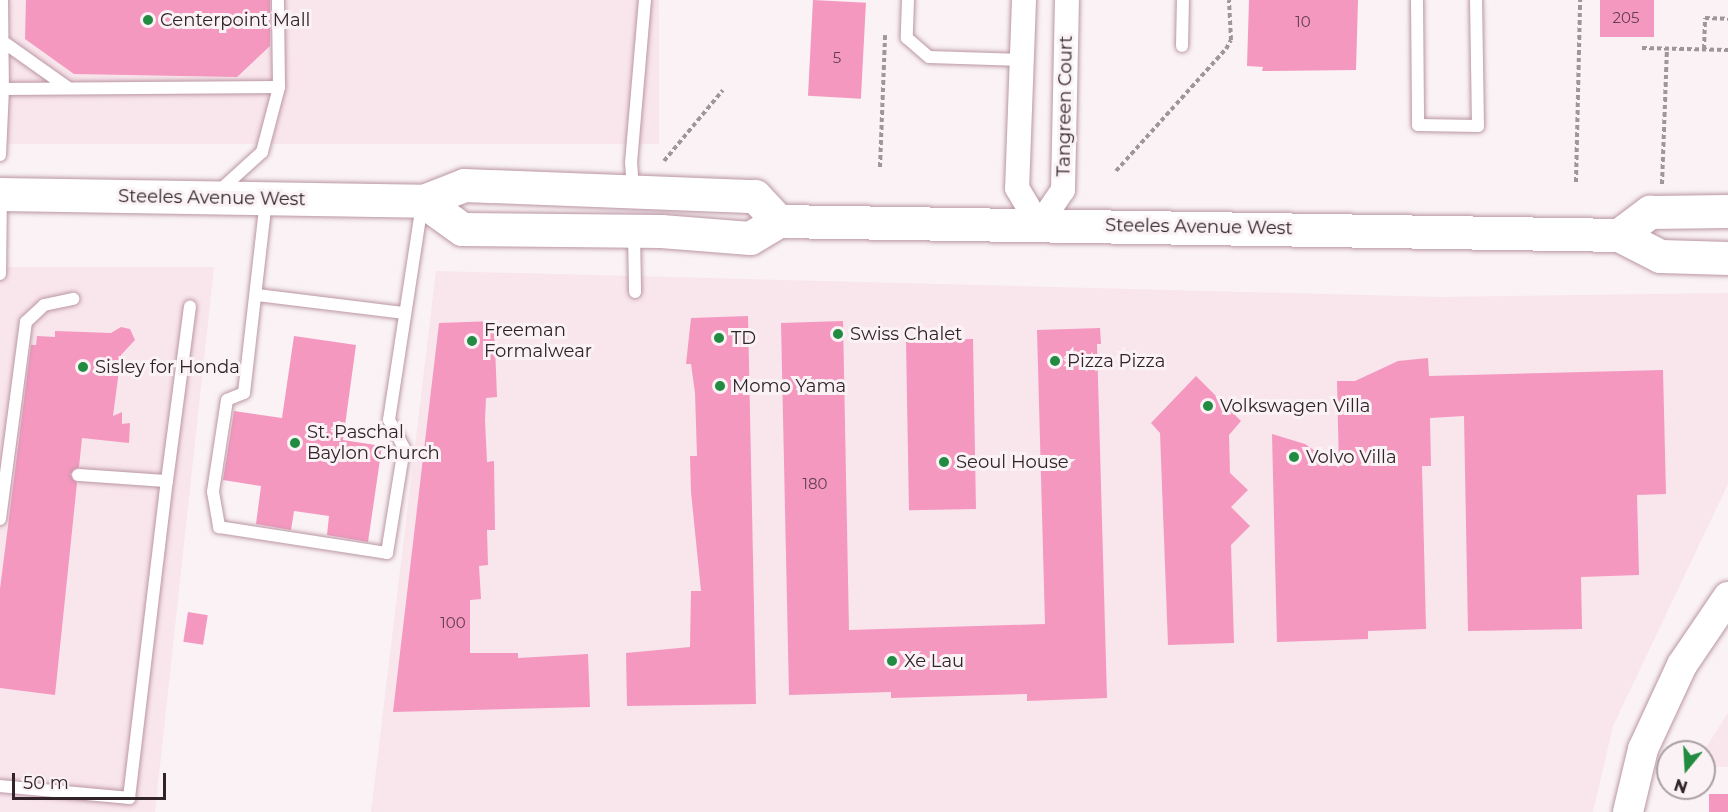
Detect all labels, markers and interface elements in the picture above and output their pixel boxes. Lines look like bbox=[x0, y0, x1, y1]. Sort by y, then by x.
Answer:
place label: Centerpoint Mall bbox=[160, 9, 310, 31]
house number: 205 bbox=[1613, 9, 1639, 27]
marker: Centerpoint Mall bbox=[141, 13, 155, 27]
house number: 10 bbox=[1295, 13, 1311, 31]
street label: Tangreen Court bbox=[1053, 35, 1077, 177]
house number: 5 bbox=[833, 49, 841, 67]
street label: Steeles Avenue West bbox=[118, 186, 306, 210]
street label: Steeles Avenue West bbox=[1105, 215, 1293, 239]
place label: Freeman Formalwear bbox=[484, 320, 592, 362]
place label: Swiss Chalet bbox=[850, 323, 962, 345]
place label: TD bbox=[731, 327, 756, 349]
marker: Swiss Chalet bbox=[831, 327, 845, 341]
marker: TD bbox=[712, 331, 726, 345]
marker: Freeman Formalwear bbox=[465, 334, 479, 348]
place label: Pizza Pizza bbox=[1067, 350, 1165, 372]
marker: Pizza Pizza bbox=[1048, 354, 1062, 368]
place label: Sisley for Honda bbox=[95, 356, 240, 378]
marker: Sisley for Honda bbox=[76, 360, 90, 374]
place label: Momo Yama bbox=[732, 375, 846, 397]
marker: Momo Yama bbox=[713, 379, 727, 393]
place label: Volkswagen Villa bbox=[1220, 395, 1370, 417]
marker: Volkswagen Villa bbox=[1201, 399, 1215, 413]
place label: St. Paschal Baylon Church bbox=[307, 422, 440, 464]
marker: St. Paschal Baylon Church bbox=[288, 436, 302, 450]
place label: Volvo Villa bbox=[1306, 446, 1397, 468]
marker: Volvo Villa bbox=[1287, 450, 1301, 464]
place label: Seoul House bbox=[956, 451, 1069, 473]
marker: Seoul House bbox=[937, 455, 951, 469]
house number: 180 bbox=[803, 475, 827, 493]
house number: 100 bbox=[440, 614, 466, 632]
place label: Xe Lau bbox=[904, 650, 964, 672]
marker: Xe Lau bbox=[885, 654, 899, 668]
north arrow bbox=[1656, 740, 1716, 800]
scale bar bbox=[15, 761, 170, 799]
text: 50 m bbox=[23, 772, 69, 794]
text: N bbox=[1672, 775, 1690, 797]

